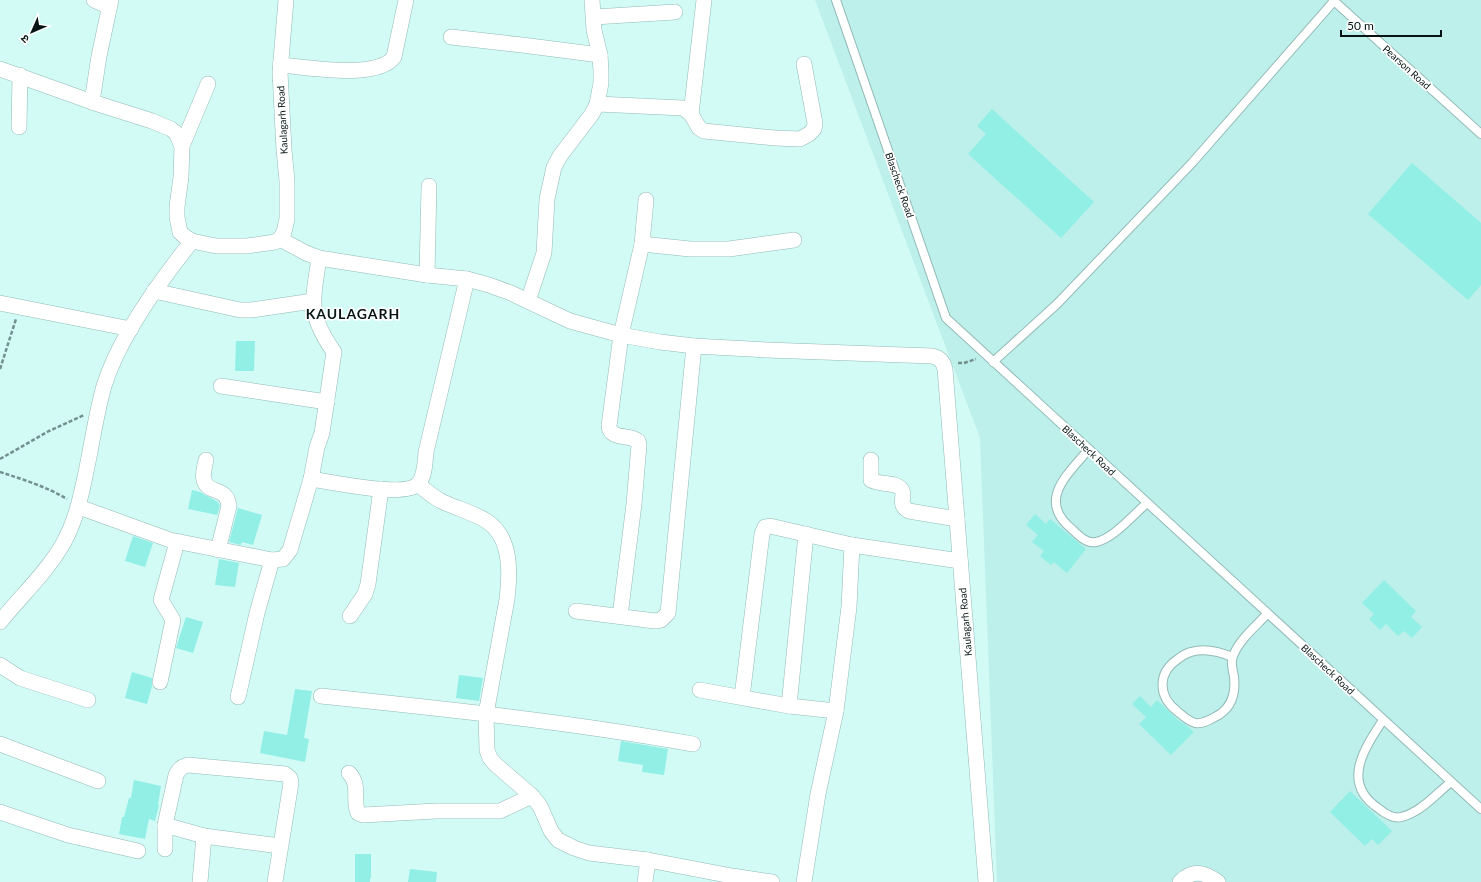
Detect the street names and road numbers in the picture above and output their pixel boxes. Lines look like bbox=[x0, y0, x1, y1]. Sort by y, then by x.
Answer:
street label: Pearson Road bbox=[1381, 42, 1433, 92]
street label: Kaulagarh Road bbox=[274, 85, 290, 155]
street label: Blascheck Road bbox=[883, 151, 917, 219]
street label: Blascheck Road bbox=[1060, 422, 1118, 478]
street label: Kaulagarh Road bbox=[956, 587, 974, 657]
street label: Blascheck Road bbox=[1299, 641, 1357, 697]

